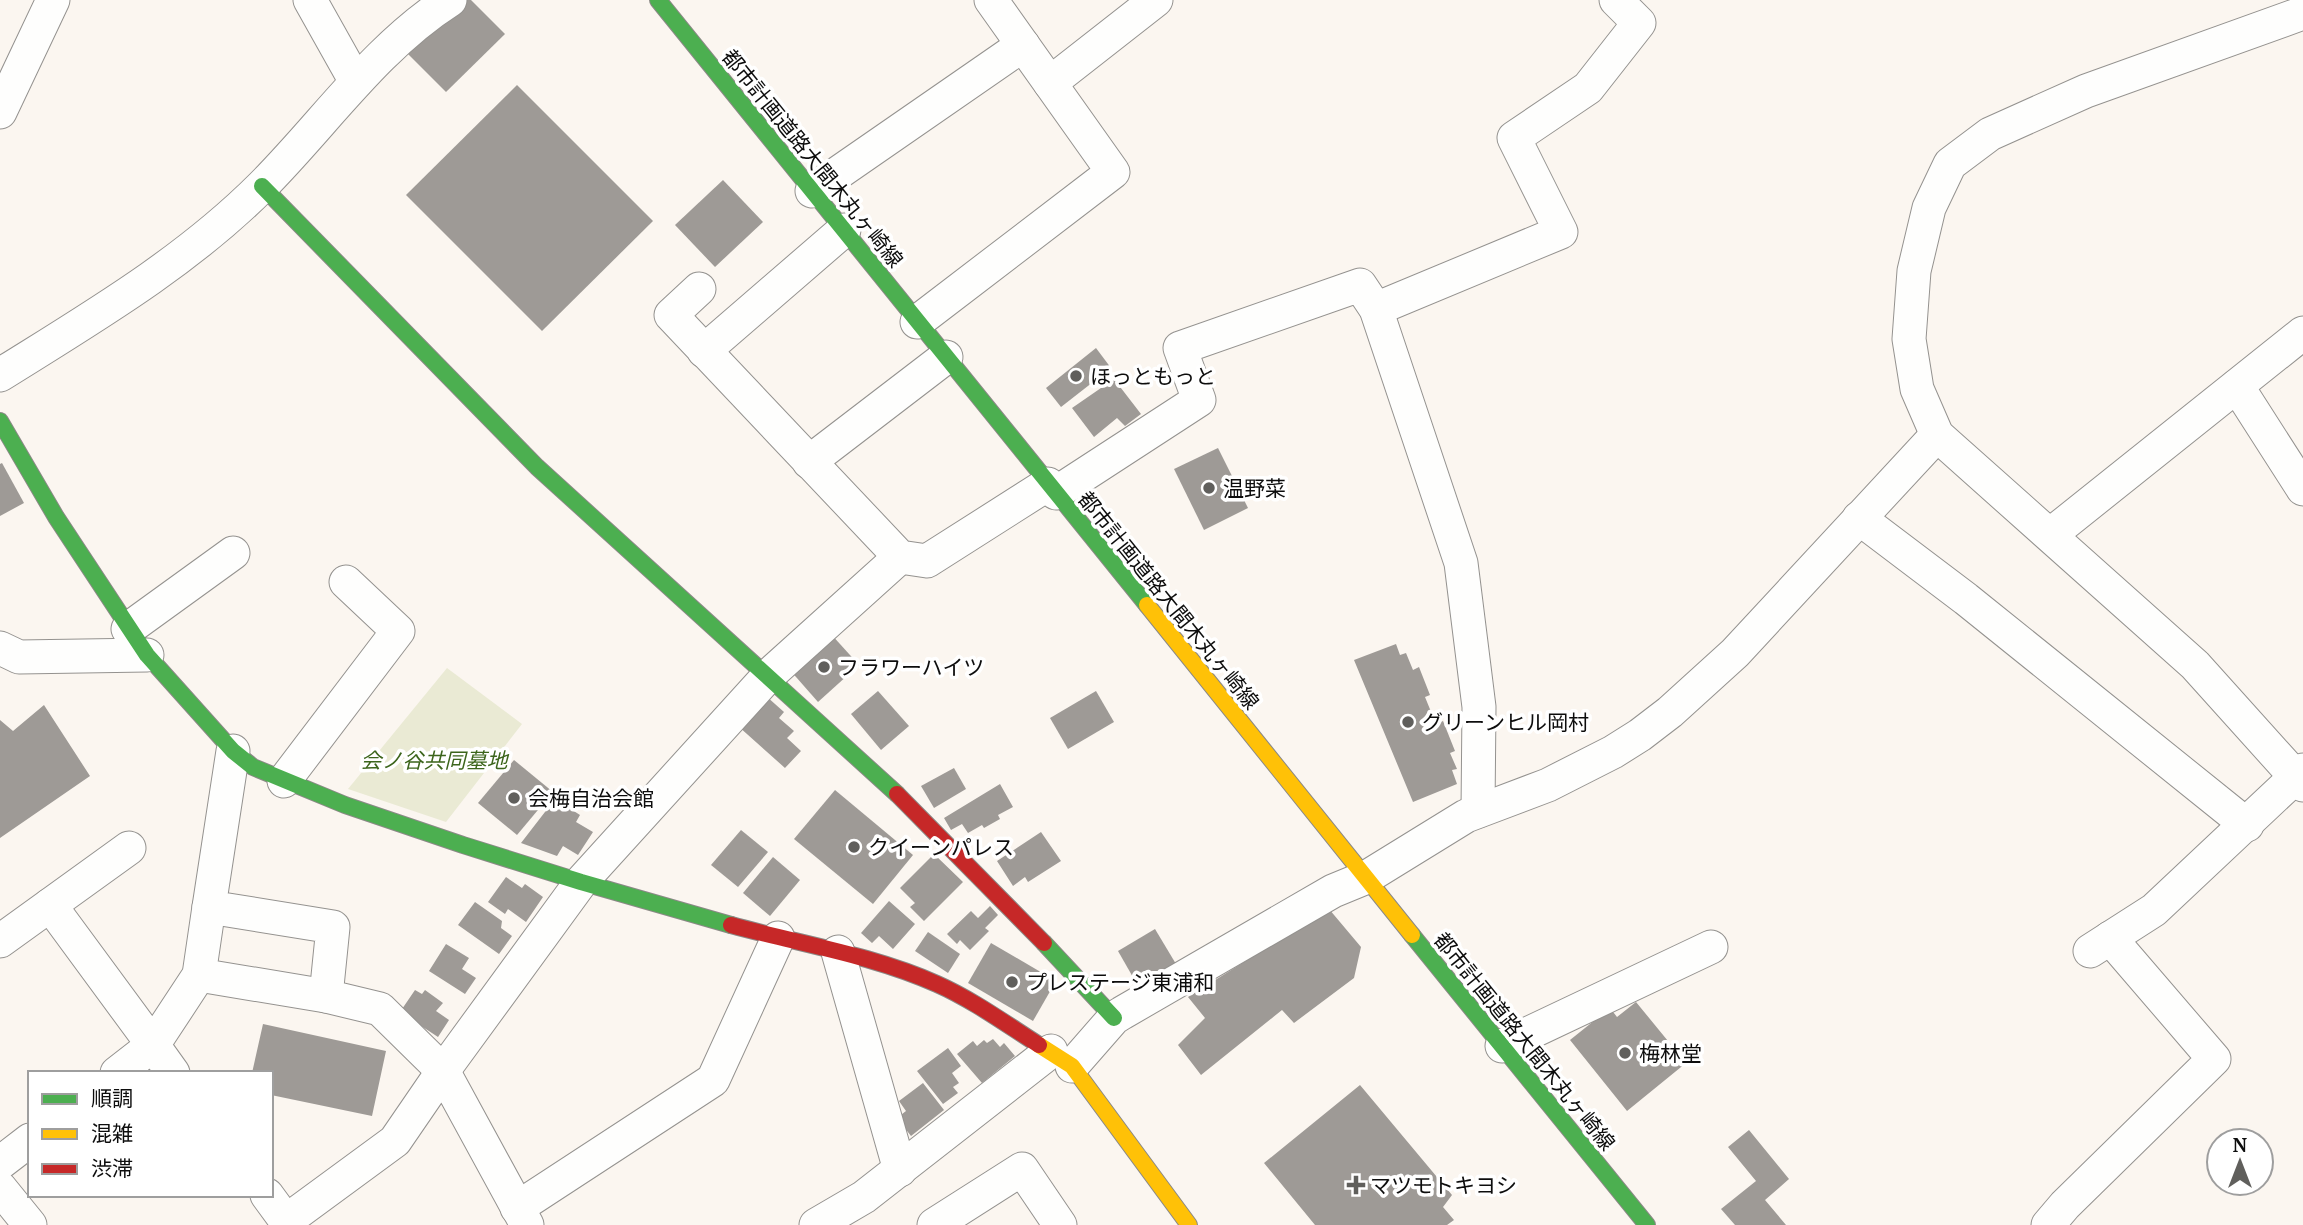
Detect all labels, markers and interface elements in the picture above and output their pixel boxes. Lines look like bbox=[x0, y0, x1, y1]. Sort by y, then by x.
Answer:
street label: 都市計画道路大間木丸ヶ崎線 bbox=[716, 43, 910, 273]
place label: ほっともっと bbox=[1090, 362, 1216, 390]
marker: ほっともっと bbox=[1068, 368, 1084, 384]
place label: 温野菜 bbox=[1223, 474, 1286, 502]
marker: 温野菜 bbox=[1201, 480, 1217, 496]
street label: 都市計画道路大間木丸ヶ崎線 bbox=[1072, 485, 1266, 715]
place label: フラワーハイツ bbox=[838, 653, 984, 681]
marker: フラワーハイツ bbox=[816, 659, 832, 675]
place label: グリーンヒル岡村 bbox=[1422, 708, 1589, 736]
marker: グリーンヒル岡村 bbox=[1400, 714, 1416, 730]
park label: 会ノ谷共同墓地 bbox=[361, 746, 509, 774]
place label: 会梅自治会館 bbox=[528, 784, 654, 812]
marker: 会梅自治会館 bbox=[506, 790, 522, 806]
place label: クイーンパレス bbox=[868, 833, 1014, 861]
marker: クイーンパレス bbox=[846, 839, 862, 855]
street label: 都市計画道路大間木丸ヶ崎線 bbox=[1428, 926, 1622, 1156]
place label: プレステージ東浦和 bbox=[1026, 968, 1215, 996]
marker: プレステージ東浦和 bbox=[1004, 974, 1020, 990]
place label: 梅林堂 bbox=[1639, 1039, 1702, 1067]
marker: 梅林堂 bbox=[1617, 1045, 1633, 1061]
legend bbox=[28, 1071, 273, 1197]
text: 順調 bbox=[91, 1084, 133, 1112]
text: 混雑 bbox=[91, 1119, 133, 1147]
north arrow bbox=[2205, 1127, 2275, 1197]
text: N bbox=[2233, 1132, 2248, 1157]
text: 渋滞 bbox=[91, 1154, 133, 1182]
place label: マツモトキヨシ bbox=[1370, 1171, 1517, 1199]
marker: マツモトキヨシ bbox=[1348, 1177, 1364, 1193]

